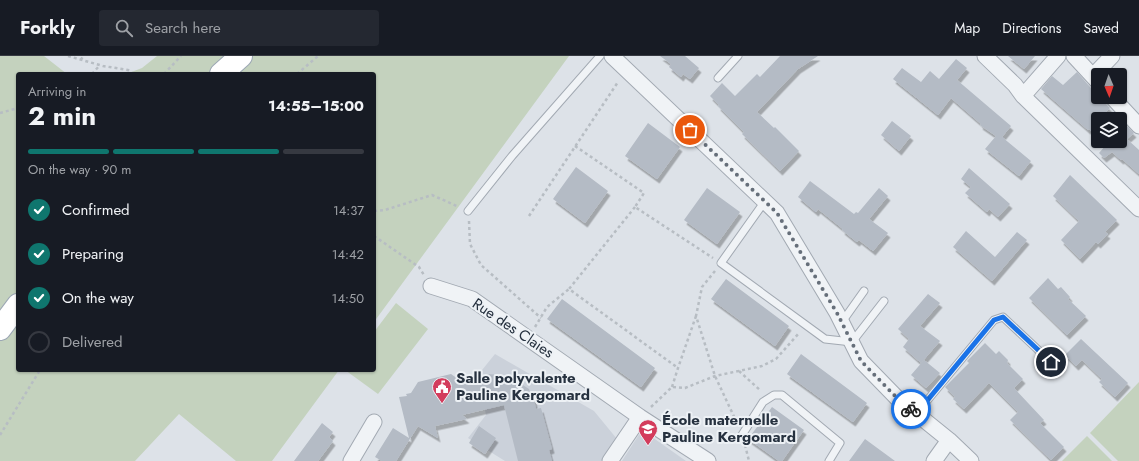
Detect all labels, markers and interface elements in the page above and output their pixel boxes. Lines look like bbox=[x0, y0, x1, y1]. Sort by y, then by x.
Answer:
search box bbox=[99, 10, 379, 46]
text: Forkly bbox=[20, 14, 75, 41]
icon: search bbox=[113, 17, 135, 39]
text: Search here bbox=[145, 17, 221, 39]
text: Map bbox=[954, 18, 980, 38]
text: Directions bbox=[1002, 18, 1062, 38]
text: Saved bbox=[1084, 18, 1119, 38]
north arrow bbox=[1091, 68, 1127, 104]
map controls bbox=[1091, 68, 1127, 148]
text: Arriving in bbox=[28, 82, 86, 101]
text: 14:55–15:00 bbox=[268, 95, 364, 117]
text: 2 min bbox=[28, 97, 96, 135]
button: layers bbox=[1091, 112, 1127, 148]
pin bbox=[673, 113, 707, 147]
icon: bag bbox=[679, 119, 701, 141]
text: On the way · 90 m bbox=[28, 160, 131, 179]
icon: check bbox=[28, 199, 50, 221]
text: Confirmed bbox=[62, 199, 130, 221]
text: 14:37 bbox=[333, 201, 364, 220]
icon: check bbox=[28, 243, 50, 265]
text: Preparing bbox=[62, 243, 124, 265]
text: 14:42 bbox=[332, 245, 364, 264]
icon: check bbox=[28, 287, 50, 309]
text: On the way bbox=[62, 287, 134, 309]
text: 14:50 bbox=[332, 289, 364, 308]
street label: Rue des Claies bbox=[468, 293, 558, 363]
text: Delivered bbox=[62, 331, 123, 353]
pin bbox=[1034, 345, 1068, 379]
icon: home bbox=[1040, 351, 1062, 373]
place label: Salle polyvalente Pauline Kergomard bbox=[456, 367, 590, 406]
public building icon: Salle polyvalente Pauline Kergomard bbox=[431, 376, 453, 404]
courier bbox=[891, 389, 931, 429]
icon: bike bbox=[900, 398, 922, 420]
place label: École maternelle Pauline Kergomard bbox=[662, 409, 796, 448]
school or university icon: École maternelle Pauline Kergomard bbox=[637, 418, 659, 446]

